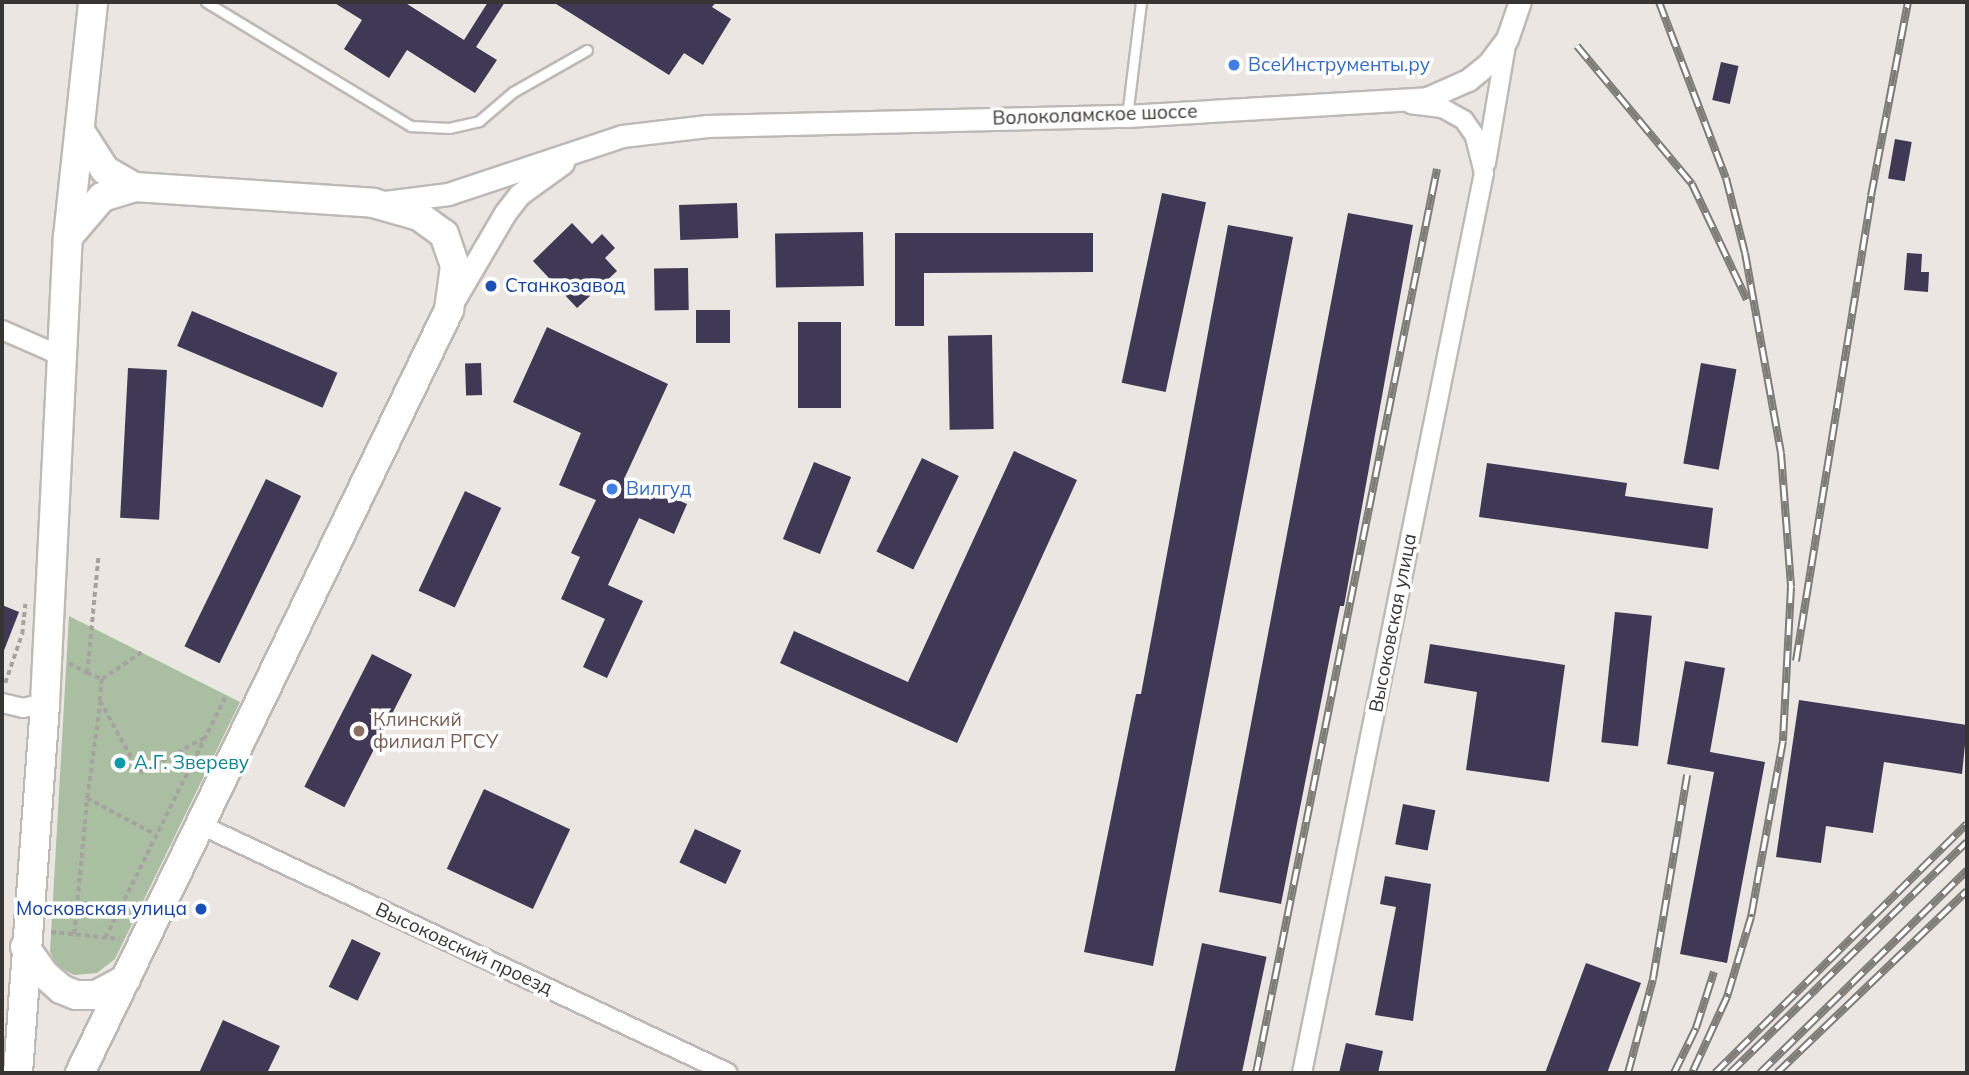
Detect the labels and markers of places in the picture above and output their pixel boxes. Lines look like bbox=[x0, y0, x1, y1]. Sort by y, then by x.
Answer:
place label: ВсеИнструменты.ру bbox=[1248, 54, 1430, 76]
marker: ВсеИнструменты.ру bbox=[1226, 57, 1242, 73]
place label: Станкозавод bbox=[505, 275, 625, 297]
marker: Станкозавод bbox=[483, 278, 499, 294]
place label: Вилгуд bbox=[626, 478, 691, 500]
marker: Вилгуд bbox=[604, 481, 620, 497]
place label: Клинский филиал РГСУ bbox=[373, 709, 498, 753]
marker: Клинский филиал РГСУ bbox=[351, 723, 367, 739]
place label: А.Г. Звереву bbox=[134, 752, 249, 774]
marker: А.Г. Звереву bbox=[112, 755, 128, 771]
place label: Московская улица bbox=[16, 898, 187, 920]
marker: Московская улица bbox=[193, 901, 209, 917]

